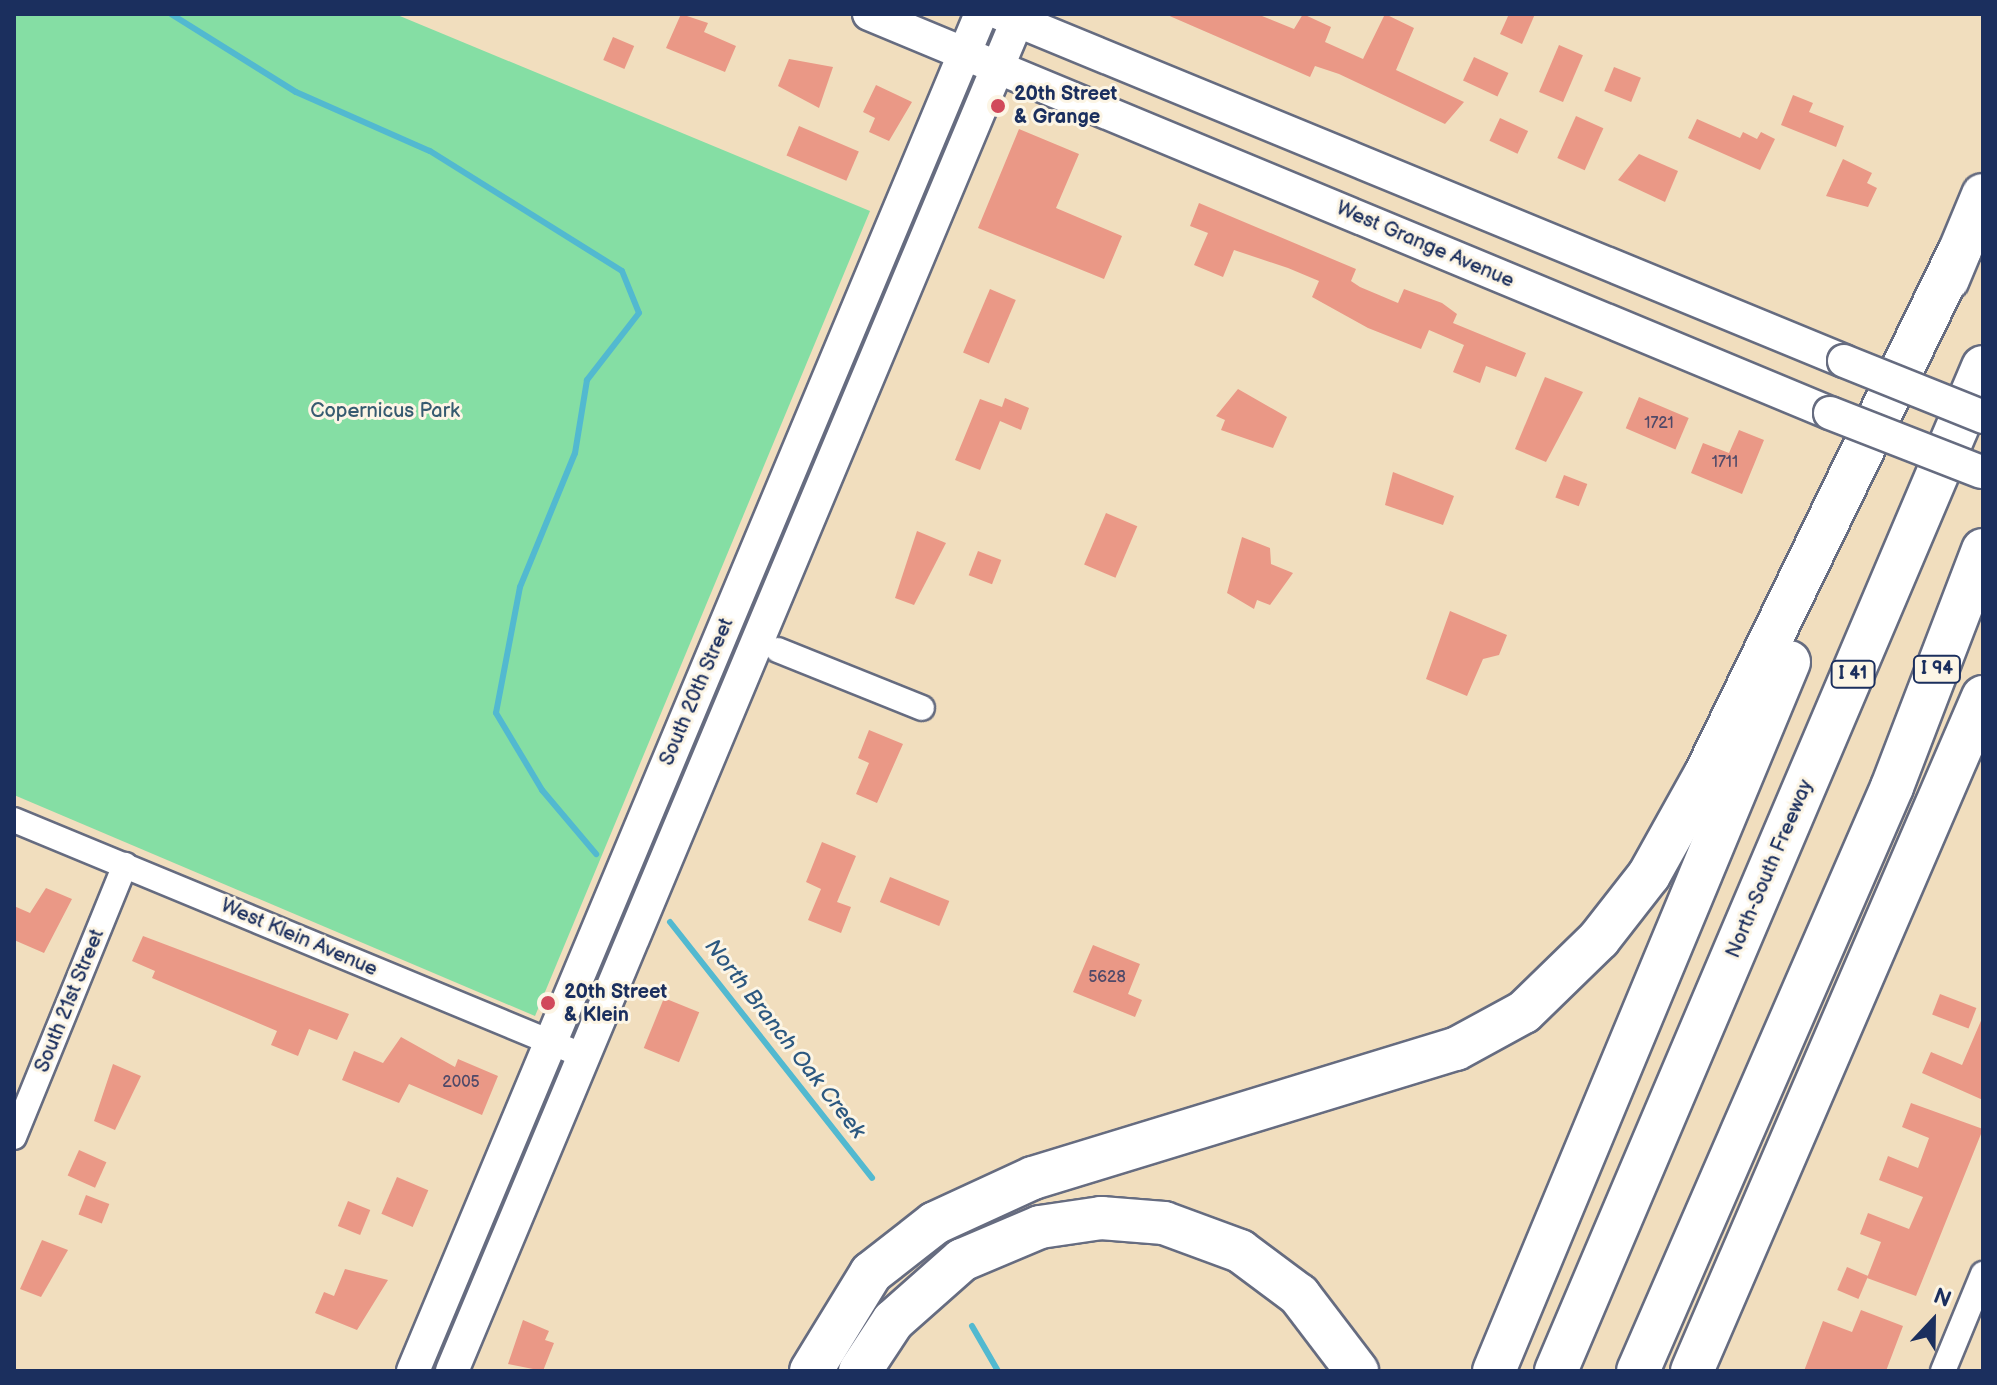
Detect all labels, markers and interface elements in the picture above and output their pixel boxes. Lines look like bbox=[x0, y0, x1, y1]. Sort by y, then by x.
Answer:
place label: 20th Street & Grange bbox=[1014, 82, 1117, 129]
marker: 20th Street & Grange bbox=[989, 97, 1007, 115]
street label: West Grange Avenue bbox=[1333, 197, 1517, 293]
park label: Copernicus Park bbox=[310, 399, 460, 423]
house number: 1721 bbox=[1644, 414, 1674, 434]
house number: 1711 bbox=[1712, 453, 1738, 473]
street label: South 20th Street bbox=[655, 615, 739, 769]
road number: I 94 bbox=[1911, 655, 1963, 683]
road number: I 41 bbox=[1829, 660, 1877, 688]
street label: North-South Freeway bbox=[1722, 776, 1818, 962]
street label: West Klein Avenue bbox=[217, 894, 381, 982]
street label: South 21st Street bbox=[30, 926, 110, 1076]
water label: North Branch Oak Creek bbox=[699, 934, 871, 1144]
house number: 5628 bbox=[1088, 968, 1126, 988]
place label: 20th Street & Klein bbox=[564, 980, 667, 1027]
marker: 20th Street & Klein bbox=[539, 994, 557, 1012]
house number: 2005 bbox=[442, 1073, 480, 1093]
north arrow bbox=[1893, 1281, 1973, 1361]
text: N bbox=[1929, 1283, 1955, 1314]

